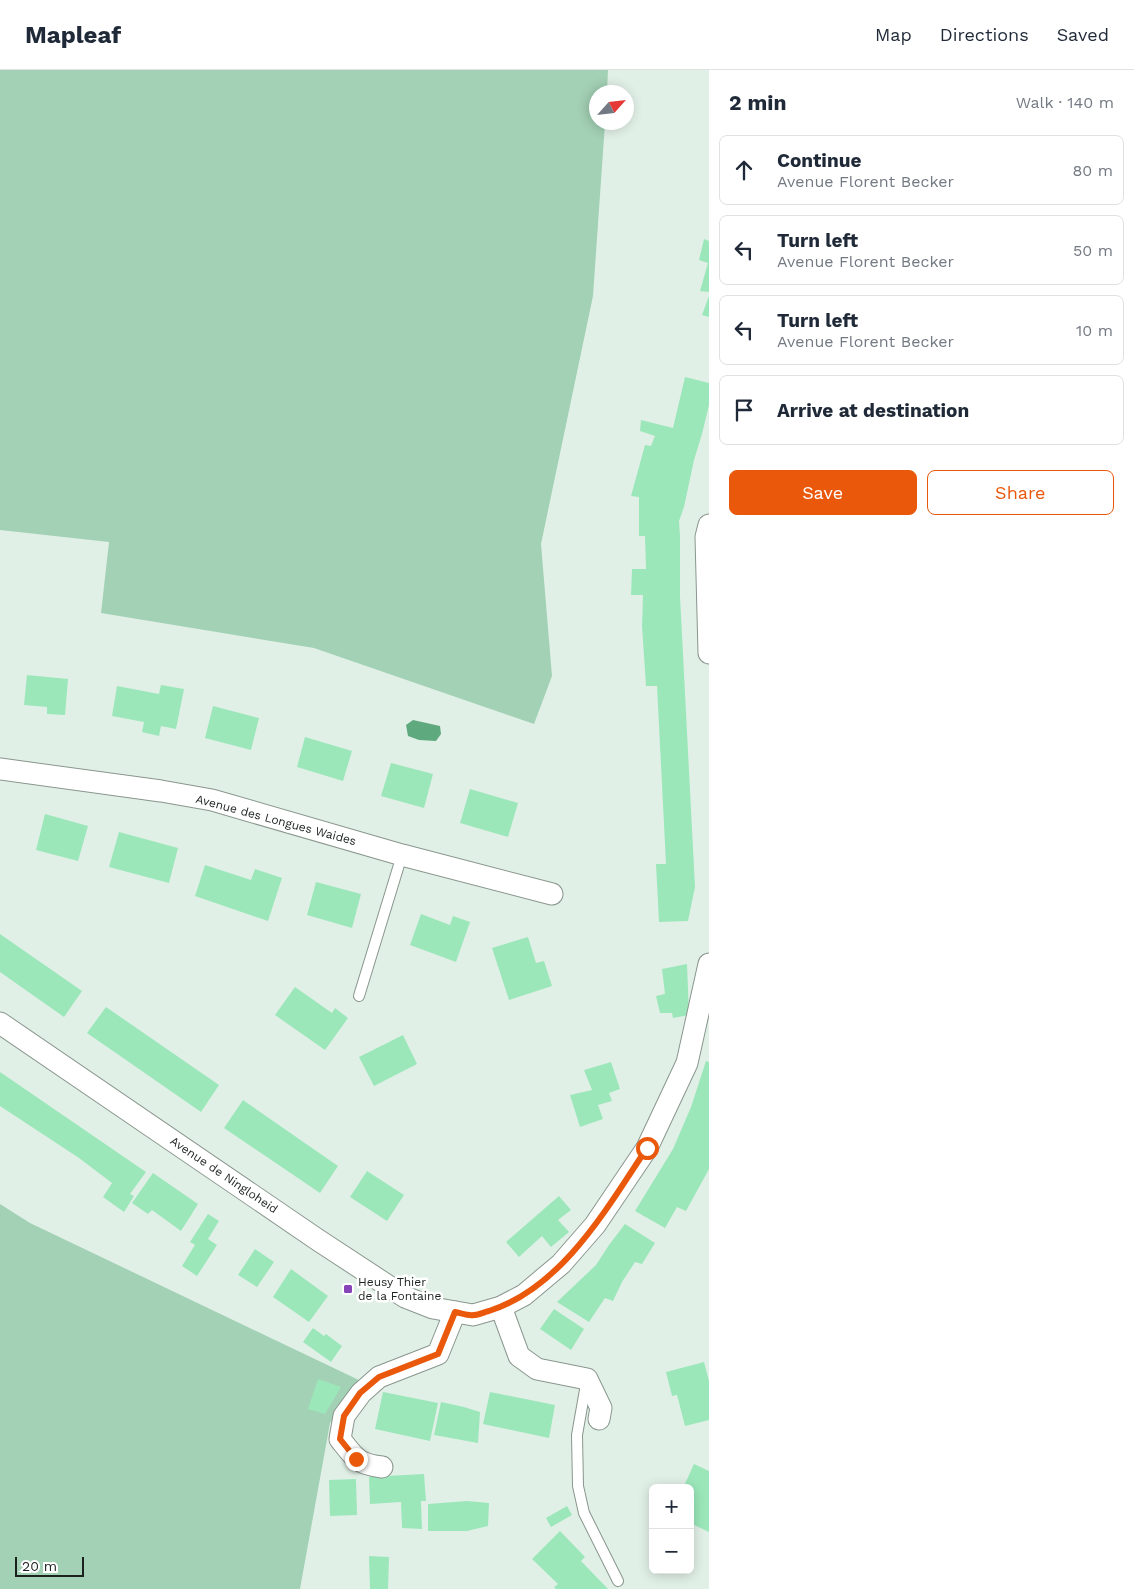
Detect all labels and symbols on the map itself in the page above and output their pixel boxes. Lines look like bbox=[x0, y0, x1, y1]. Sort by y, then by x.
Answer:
north arrow bbox=[589, 85, 634, 130]
street label: Avenue des Longues Waides bbox=[194, 792, 358, 848]
street label: Avenue de Ningloheid bbox=[168, 1134, 280, 1216]
route start bbox=[636, 1137, 659, 1160]
place label: Heusy Thier de la Fontaine bbox=[358, 1275, 441, 1303]
marker: Heusy Thier de la Fontaine bbox=[342, 1283, 354, 1295]
route end bbox=[345, 1448, 368, 1471]
scale bar bbox=[15, 1554, 84, 1577]

